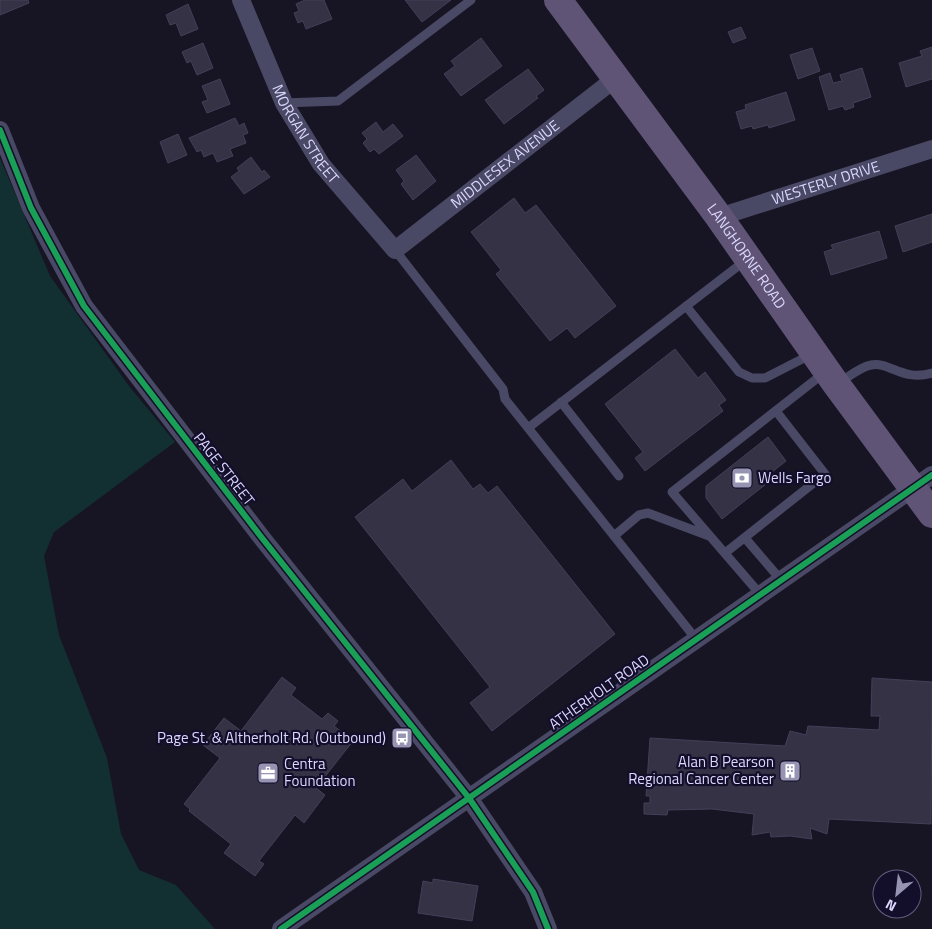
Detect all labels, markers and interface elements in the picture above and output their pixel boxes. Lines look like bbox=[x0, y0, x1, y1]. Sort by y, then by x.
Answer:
street label: MORGAN STREET bbox=[266, 81, 345, 188]
street label: MIDDLESEX AVENUE bbox=[445, 114, 564, 214]
street label: WESTERLY DRIVE bbox=[769, 154, 882, 210]
street label: LANGHORNE ROAD bbox=[702, 198, 792, 313]
street label: PAGE STREET bbox=[188, 427, 261, 510]
bank icon: Wells Fargo bbox=[730, 466, 754, 490]
place label: Wells Fargo bbox=[758, 466, 831, 489]
street label: ATHERHOLT ROAD bbox=[544, 648, 654, 735]
place label: Page St. & Altherholt Rd. (Outbound) bbox=[157, 726, 386, 749]
bus stop icon: Page St. & Altherholt Rd. (Outbound) bbox=[390, 726, 414, 750]
place label: Alan B Pearson Regional Cancer Center bbox=[628, 750, 774, 790]
place label: Centra Foundation bbox=[284, 752, 356, 792]
building icon: Alan B Pearson Regional Cancer Center bbox=[778, 759, 802, 783]
office icon: Centra Foundation bbox=[256, 761, 280, 785]
north arrow bbox=[872, 869, 922, 919]
text: N bbox=[881, 894, 900, 917]

